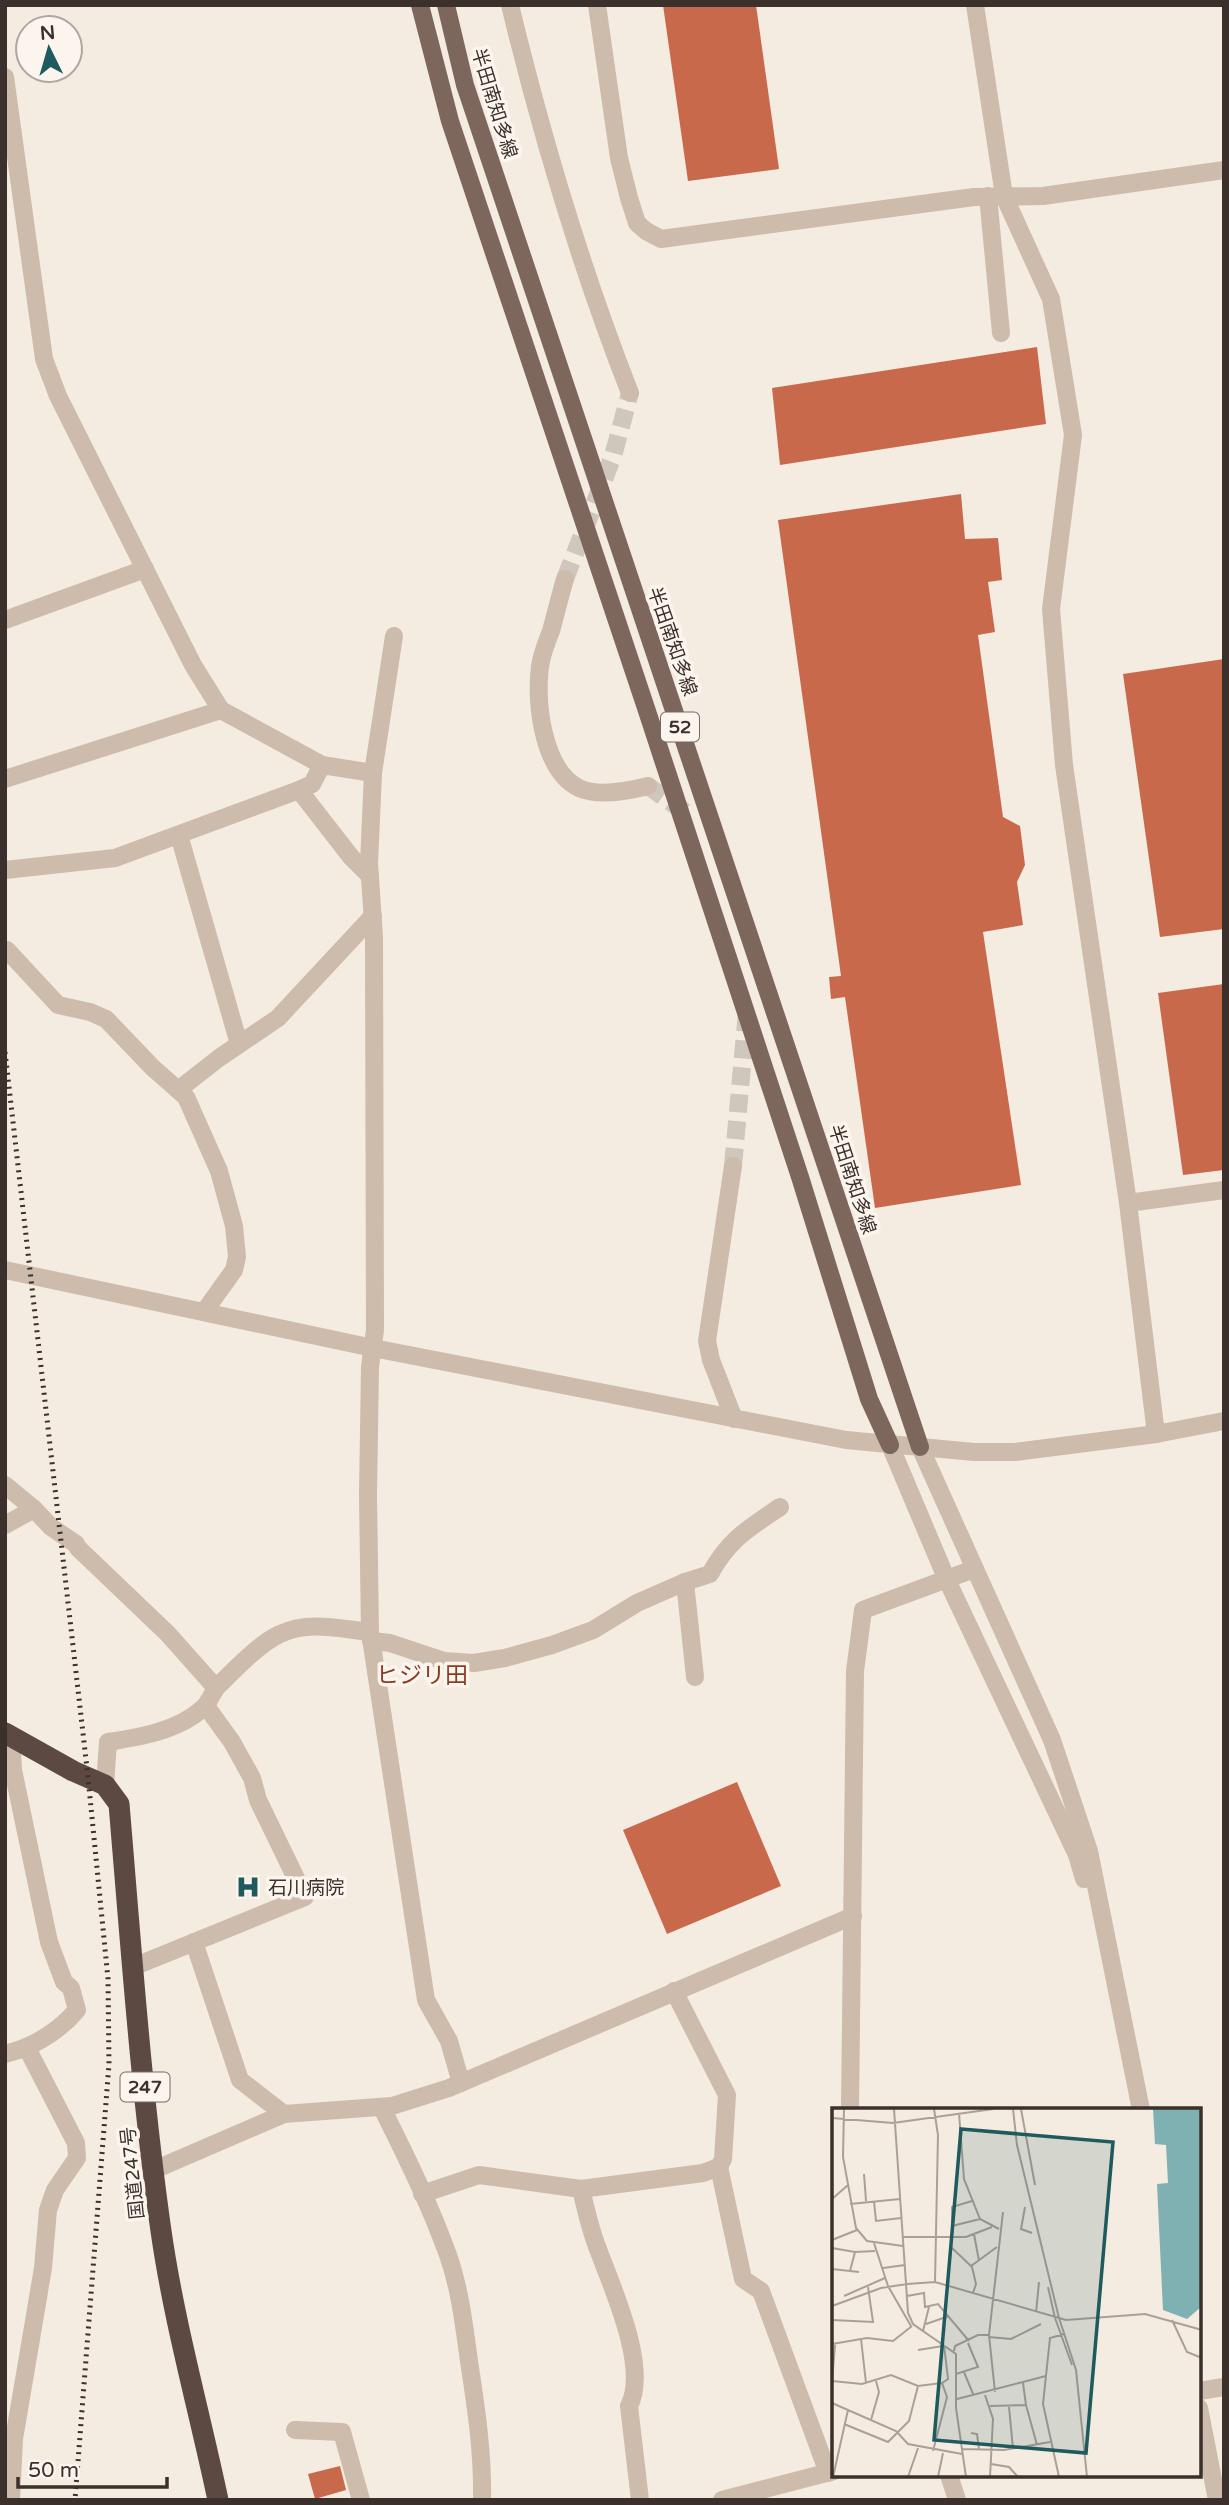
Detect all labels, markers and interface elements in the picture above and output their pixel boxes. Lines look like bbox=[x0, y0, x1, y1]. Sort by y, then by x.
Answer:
north arrow bbox=[14, 14, 84, 84]
text: N bbox=[39, 21, 56, 45]
street label: 半田南知多線 bbox=[467, 46, 521, 161]
street label: 半田南知多線 bbox=[643, 584, 701, 699]
road number: 52 bbox=[661, 712, 699, 742]
street label: 半田南知多線 bbox=[824, 1122, 880, 1237]
district label: ヒジリ田 bbox=[376, 1662, 468, 1690]
hospital icon: 石川病院 bbox=[234, 1873, 262, 1901]
place label: 石川病院 bbox=[268, 1877, 344, 1899]
road number: 247 bbox=[120, 2073, 170, 2102]
inset map bbox=[832, 2108, 1201, 2477]
street label: 国道247号 bbox=[117, 2126, 149, 2220]
scale bar bbox=[18, 2446, 166, 2490]
text: 50 m bbox=[28, 2458, 79, 2483]

